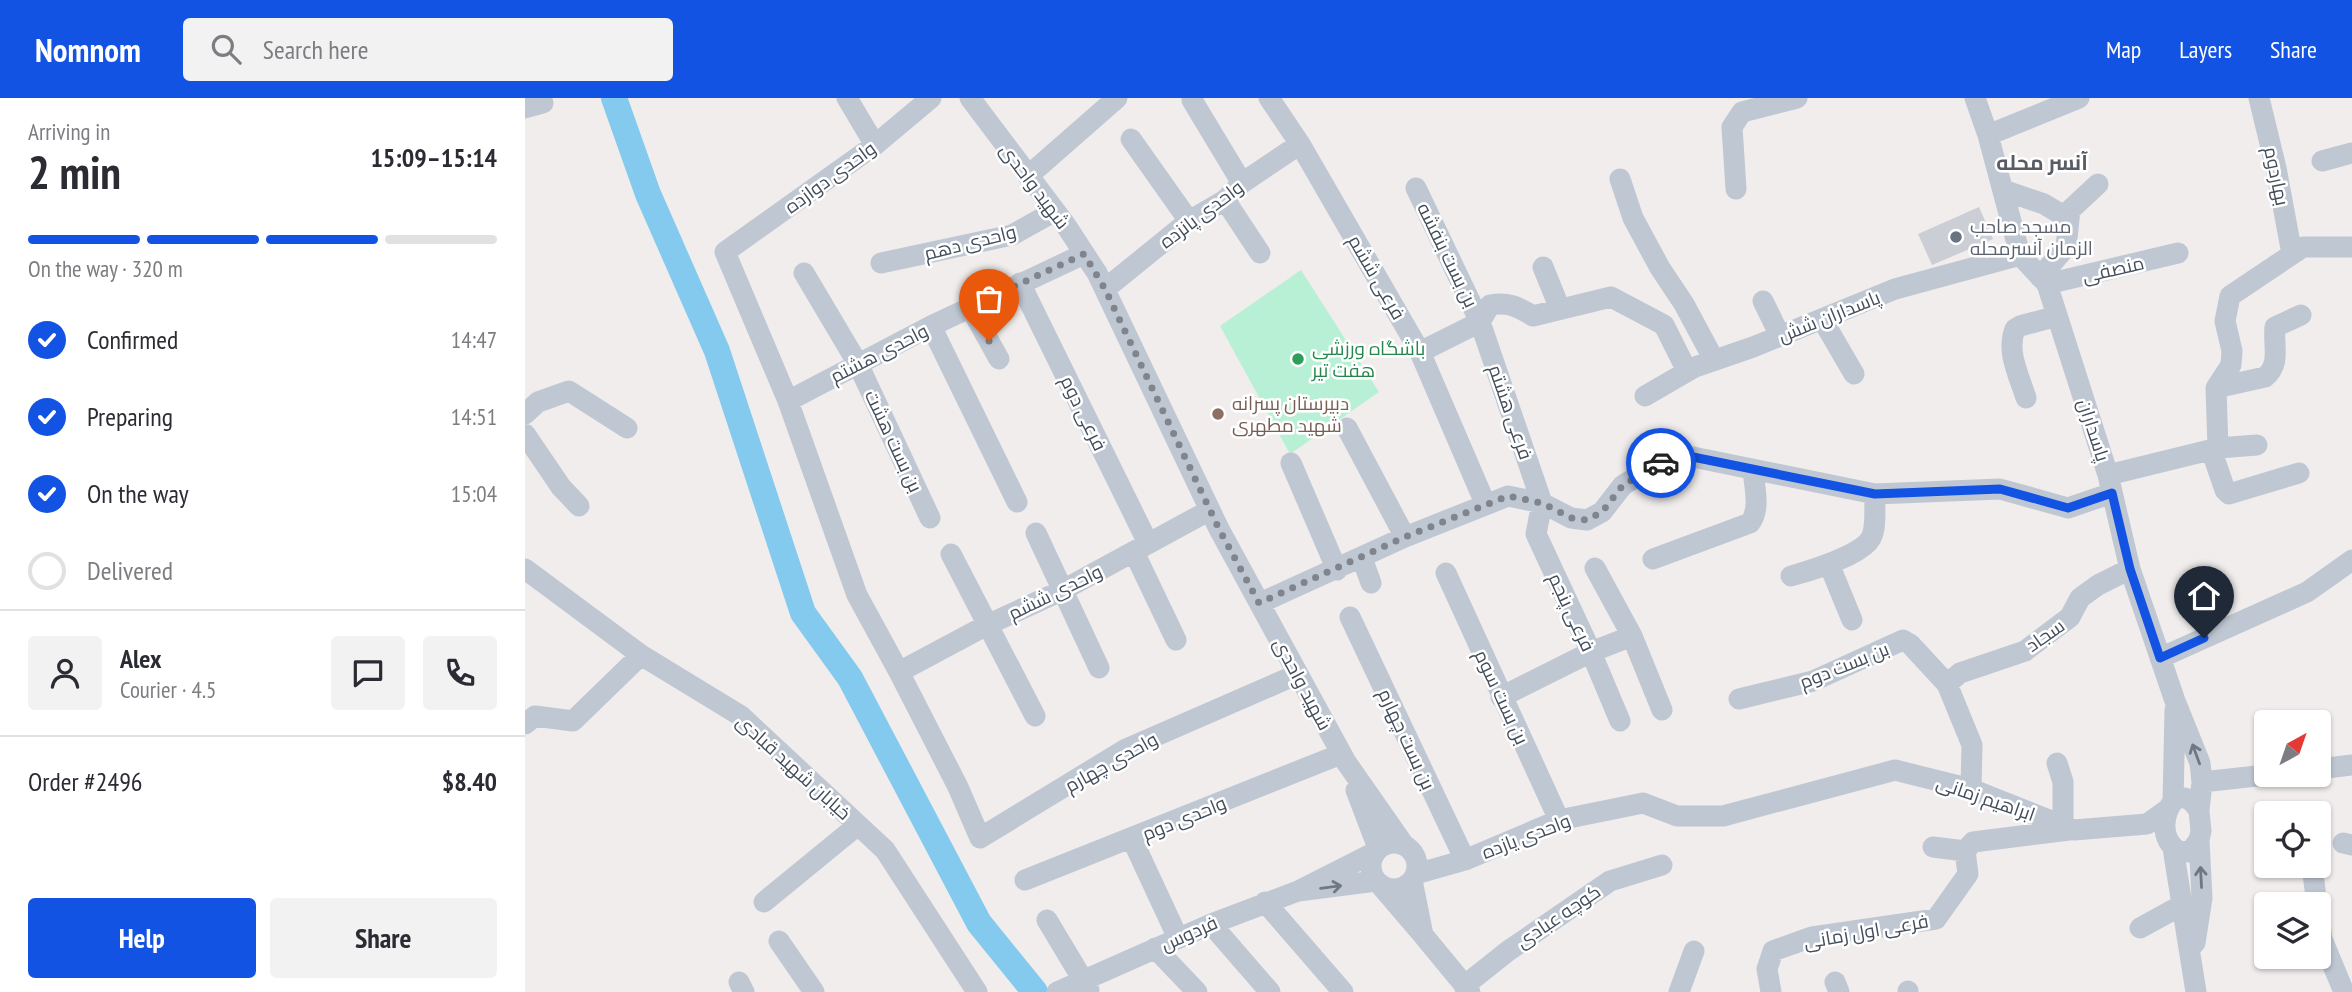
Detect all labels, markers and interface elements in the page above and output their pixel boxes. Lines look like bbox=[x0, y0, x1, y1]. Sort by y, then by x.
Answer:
search box bbox=[183, 18, 673, 81]
text: Nomnom bbox=[35, 28, 141, 71]
icon: search bbox=[207, 30, 245, 68]
text: Search here bbox=[263, 33, 368, 66]
text: Map bbox=[2106, 34, 2141, 65]
text: Layers bbox=[2179, 34, 2232, 65]
text: Share bbox=[2270, 34, 2317, 65]
text: Arriving in bbox=[28, 117, 110, 146]
street label: واحدی دوازده bbox=[780, 136, 880, 218]
street label: شهید واحدی bbox=[995, 138, 1075, 234]
text: 15:09–15:14 bbox=[370, 141, 497, 174]
text: 2 min bbox=[28, 142, 121, 202]
street label: بهاردوم bbox=[2257, 144, 2295, 208]
district label: آنسر محله bbox=[1996, 149, 2088, 176]
street label: واحدی پانزده bbox=[1154, 175, 1248, 254]
street label: بن بست بنفشه bbox=[1412, 199, 1484, 311]
place label: مسجد صاحب الزمان آنسرمحله bbox=[1970, 214, 2093, 260]
street label: واحدی دهم bbox=[921, 219, 1019, 267]
marker: مسجد صاحب الزمان آنسرمحله bbox=[1948, 229, 1964, 245]
street label: فرعی ششم bbox=[1341, 230, 1411, 325]
street label: منصفی bbox=[2080, 250, 2146, 288]
text: On the way · 320 m bbox=[28, 254, 183, 283]
pin bbox=[959, 269, 1019, 341]
icon: bag bbox=[970, 280, 1008, 318]
street label: پاسداران شش bbox=[1774, 285, 1884, 348]
street label: واحدی هشتم bbox=[826, 318, 933, 390]
icon: check bbox=[28, 321, 66, 359]
text: Confirmed bbox=[87, 323, 178, 356]
text: 14:47 bbox=[451, 325, 497, 354]
place label: باشگاه ورزشی هفت تیر bbox=[1311, 336, 1425, 382]
marker: باشگاه ورزشی هفت تیر bbox=[1290, 351, 1306, 367]
street label: فرعی هشتم bbox=[1482, 361, 1538, 463]
street label: فرعی دوم bbox=[1054, 371, 1112, 455]
street label: بن بست هشت bbox=[860, 386, 928, 496]
place label: دبیرستان پسرانه شهید مطهری bbox=[1232, 391, 1349, 437]
street label: پاسداران bbox=[2072, 396, 2115, 465]
icon: check bbox=[28, 398, 66, 436]
text: Preparing bbox=[87, 400, 173, 433]
text: 14:51 bbox=[451, 402, 497, 431]
marker: دبیرستان پسرانه شهید مطهری bbox=[1210, 406, 1226, 422]
courier bbox=[1626, 428, 1696, 498]
icon: car bbox=[1642, 444, 1680, 482]
icon: check bbox=[28, 475, 66, 513]
text: On the way bbox=[87, 477, 189, 510]
text: 15:04 bbox=[451, 479, 497, 508]
text: Delivered bbox=[87, 554, 173, 587]
street label: واحدی ششم bbox=[1004, 559, 1107, 627]
pin bbox=[2174, 566, 2234, 638]
street label: فرعی پنجم bbox=[1542, 569, 1601, 656]
icon: home bbox=[2185, 577, 2223, 615]
street label: سجاد bbox=[2021, 613, 2069, 657]
street label: شهید واحدی bbox=[1269, 634, 1337, 734]
button: person bbox=[28, 636, 102, 710]
button: chat bbox=[331, 636, 405, 710]
button: phone bbox=[423, 636, 497, 710]
street label: بن بست دوم bbox=[1796, 636, 1893, 696]
text: Alex bbox=[120, 642, 161, 675]
street label: بن بست سوم bbox=[1468, 646, 1534, 749]
text: Courier · 4.5 bbox=[120, 675, 216, 704]
street label: بن بست چهارم bbox=[1371, 685, 1441, 794]
street label: خیابان شهید قبادی bbox=[732, 709, 856, 825]
north arrow bbox=[2254, 710, 2331, 788]
map controls bbox=[2254, 710, 2331, 969]
street label: واحدی چهارم bbox=[1060, 727, 1163, 799]
one-way arrow bbox=[2189, 744, 2201, 766]
text: Order #2496 bbox=[28, 765, 143, 798]
text: $8.40 bbox=[442, 765, 497, 798]
street label: ابراهیم زمانی bbox=[1933, 770, 2039, 828]
street label: واحدی دوم bbox=[1138, 790, 1230, 848]
button: locate bbox=[2254, 801, 2331, 878]
street label: واحدی یازده bbox=[1478, 808, 1574, 864]
one-way arrow bbox=[2194, 866, 2207, 889]
street label: کوچه عبادی bbox=[1511, 879, 1606, 954]
one-way arrow bbox=[1319, 880, 1342, 893]
button: layers bbox=[2254, 892, 2331, 969]
button: Help bbox=[28, 898, 256, 978]
button: Share bbox=[270, 898, 497, 978]
street label: فرعی اول زمانی bbox=[1802, 908, 1930, 954]
street label: فردوس bbox=[1157, 910, 1221, 956]

